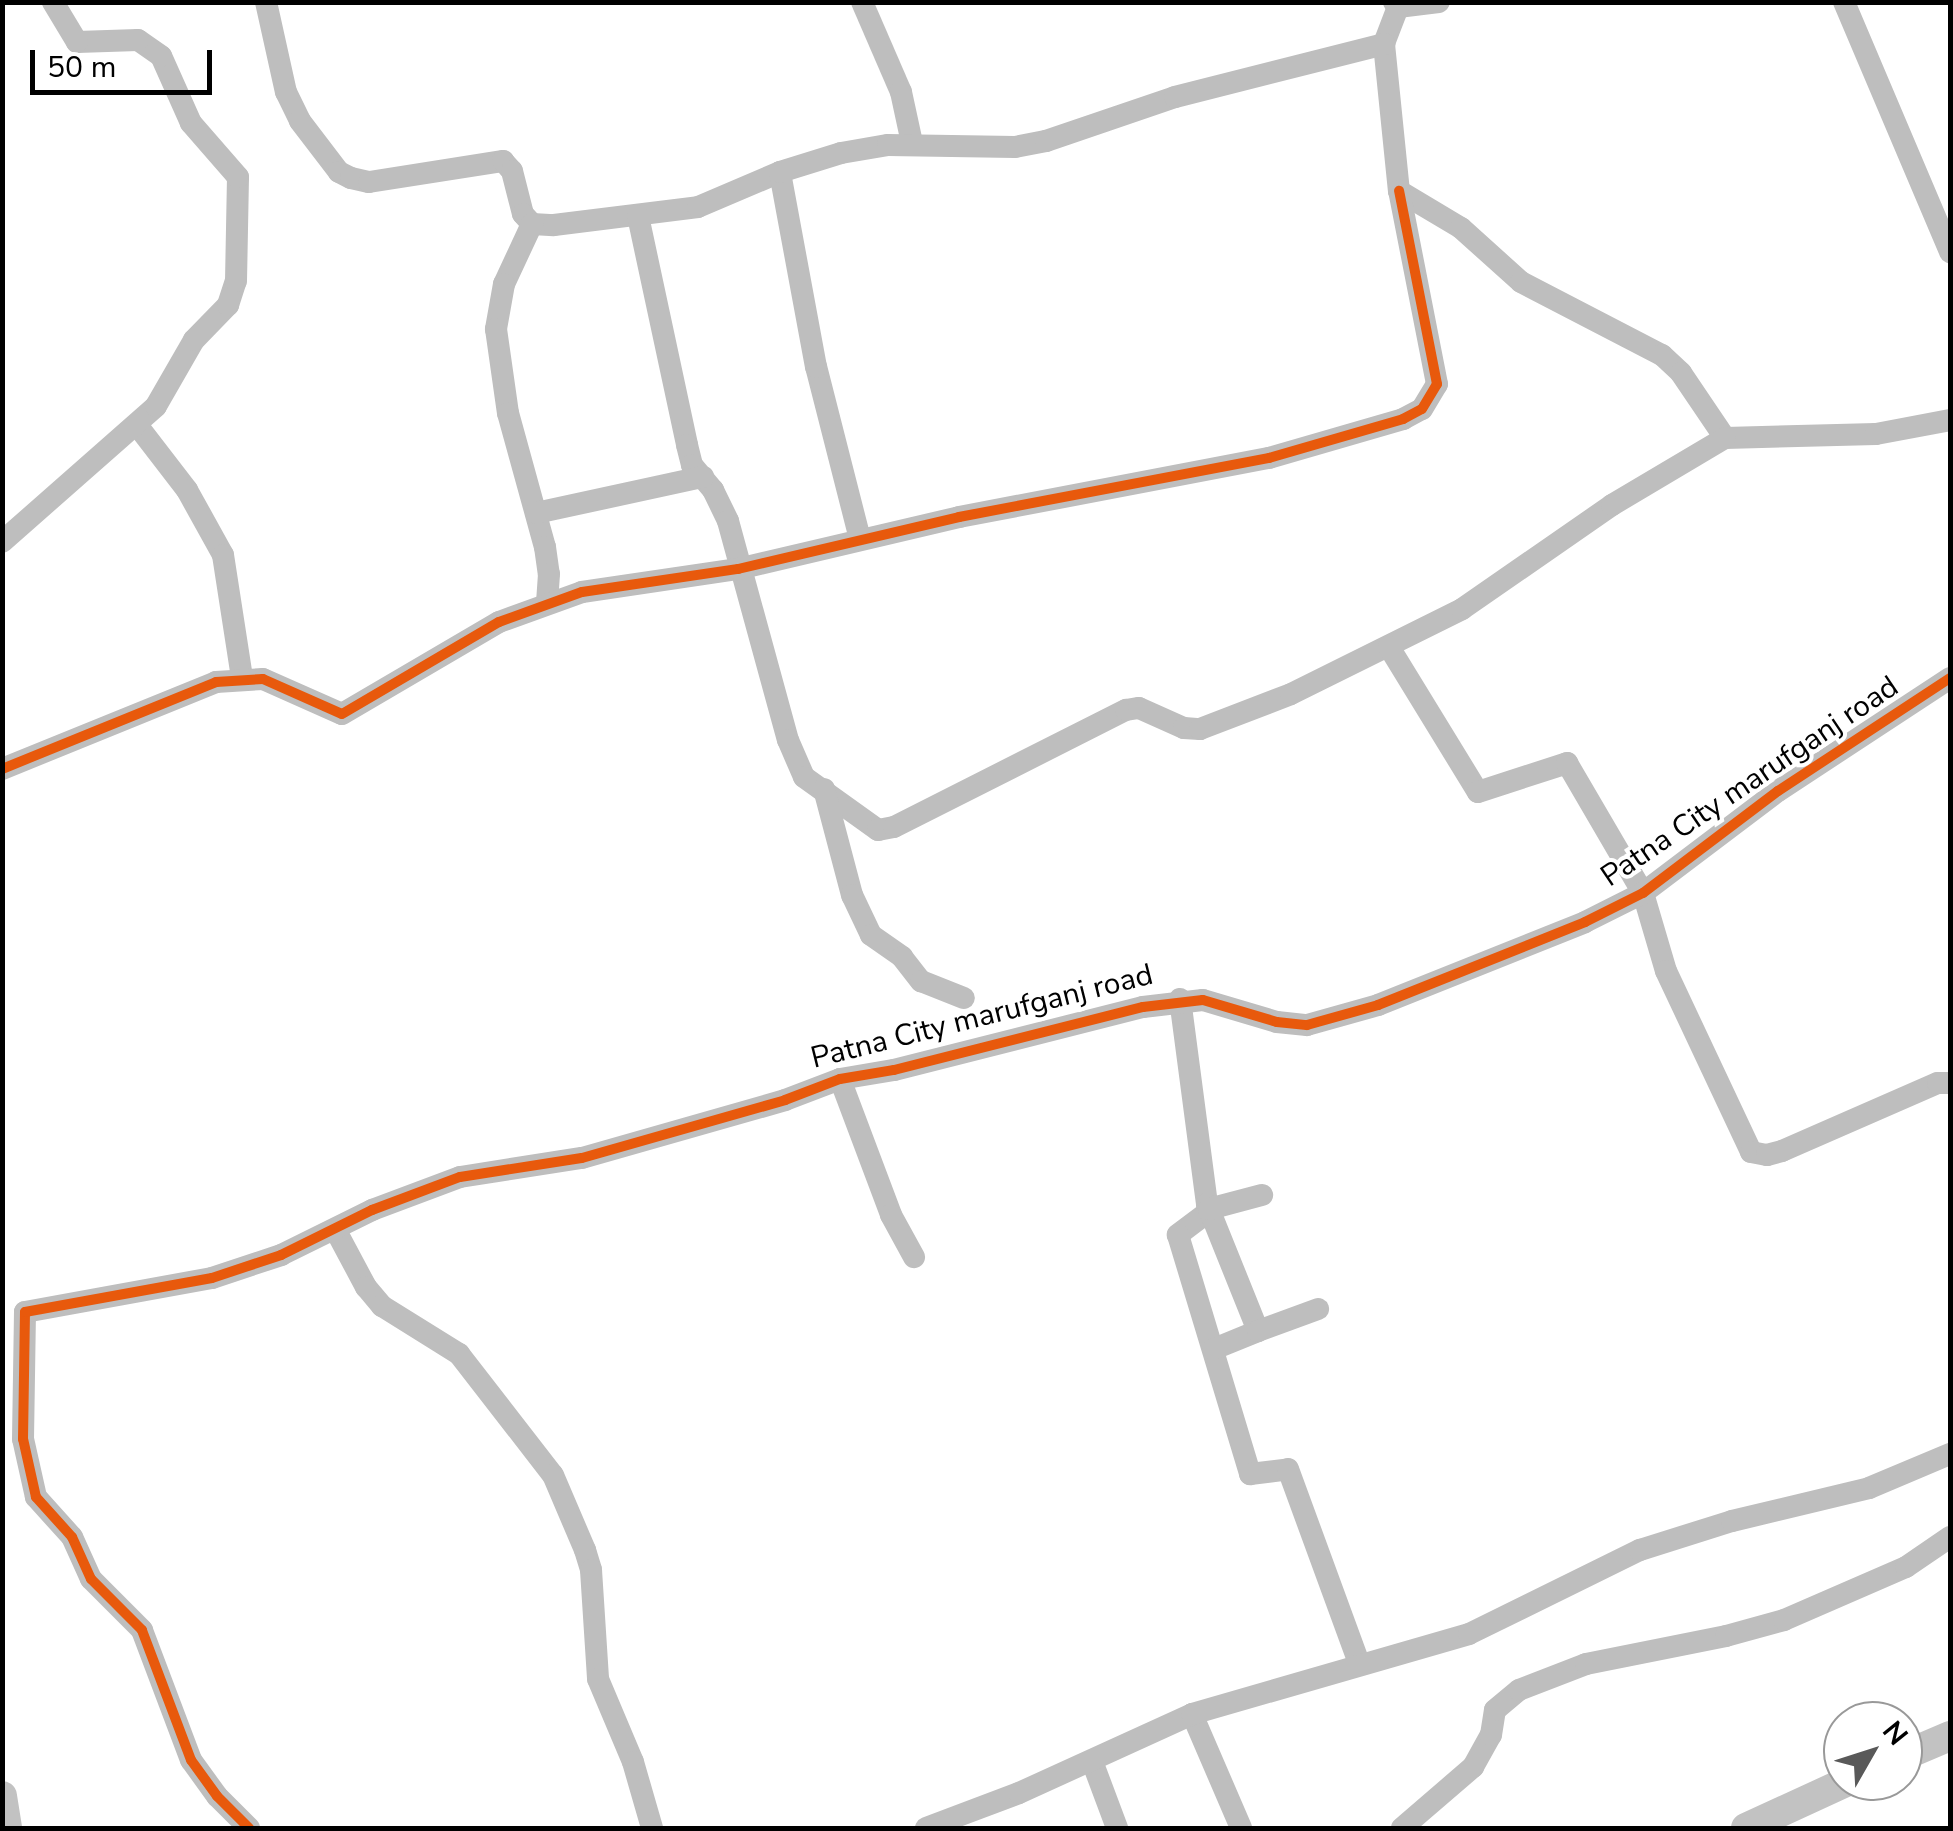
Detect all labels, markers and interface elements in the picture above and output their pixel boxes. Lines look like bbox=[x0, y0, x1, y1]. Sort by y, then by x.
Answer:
scale bar bbox=[35, 30, 218, 92]
text: 50 m bbox=[47, 47, 116, 88]
street label: Patna City marufganj road bbox=[1594, 669, 1906, 895]
street label: Patna City marufganj road bbox=[807, 957, 1157, 1077]
north arrow bbox=[1823, 1701, 1923, 1801]
text: N bbox=[1873, 1713, 1916, 1753]

